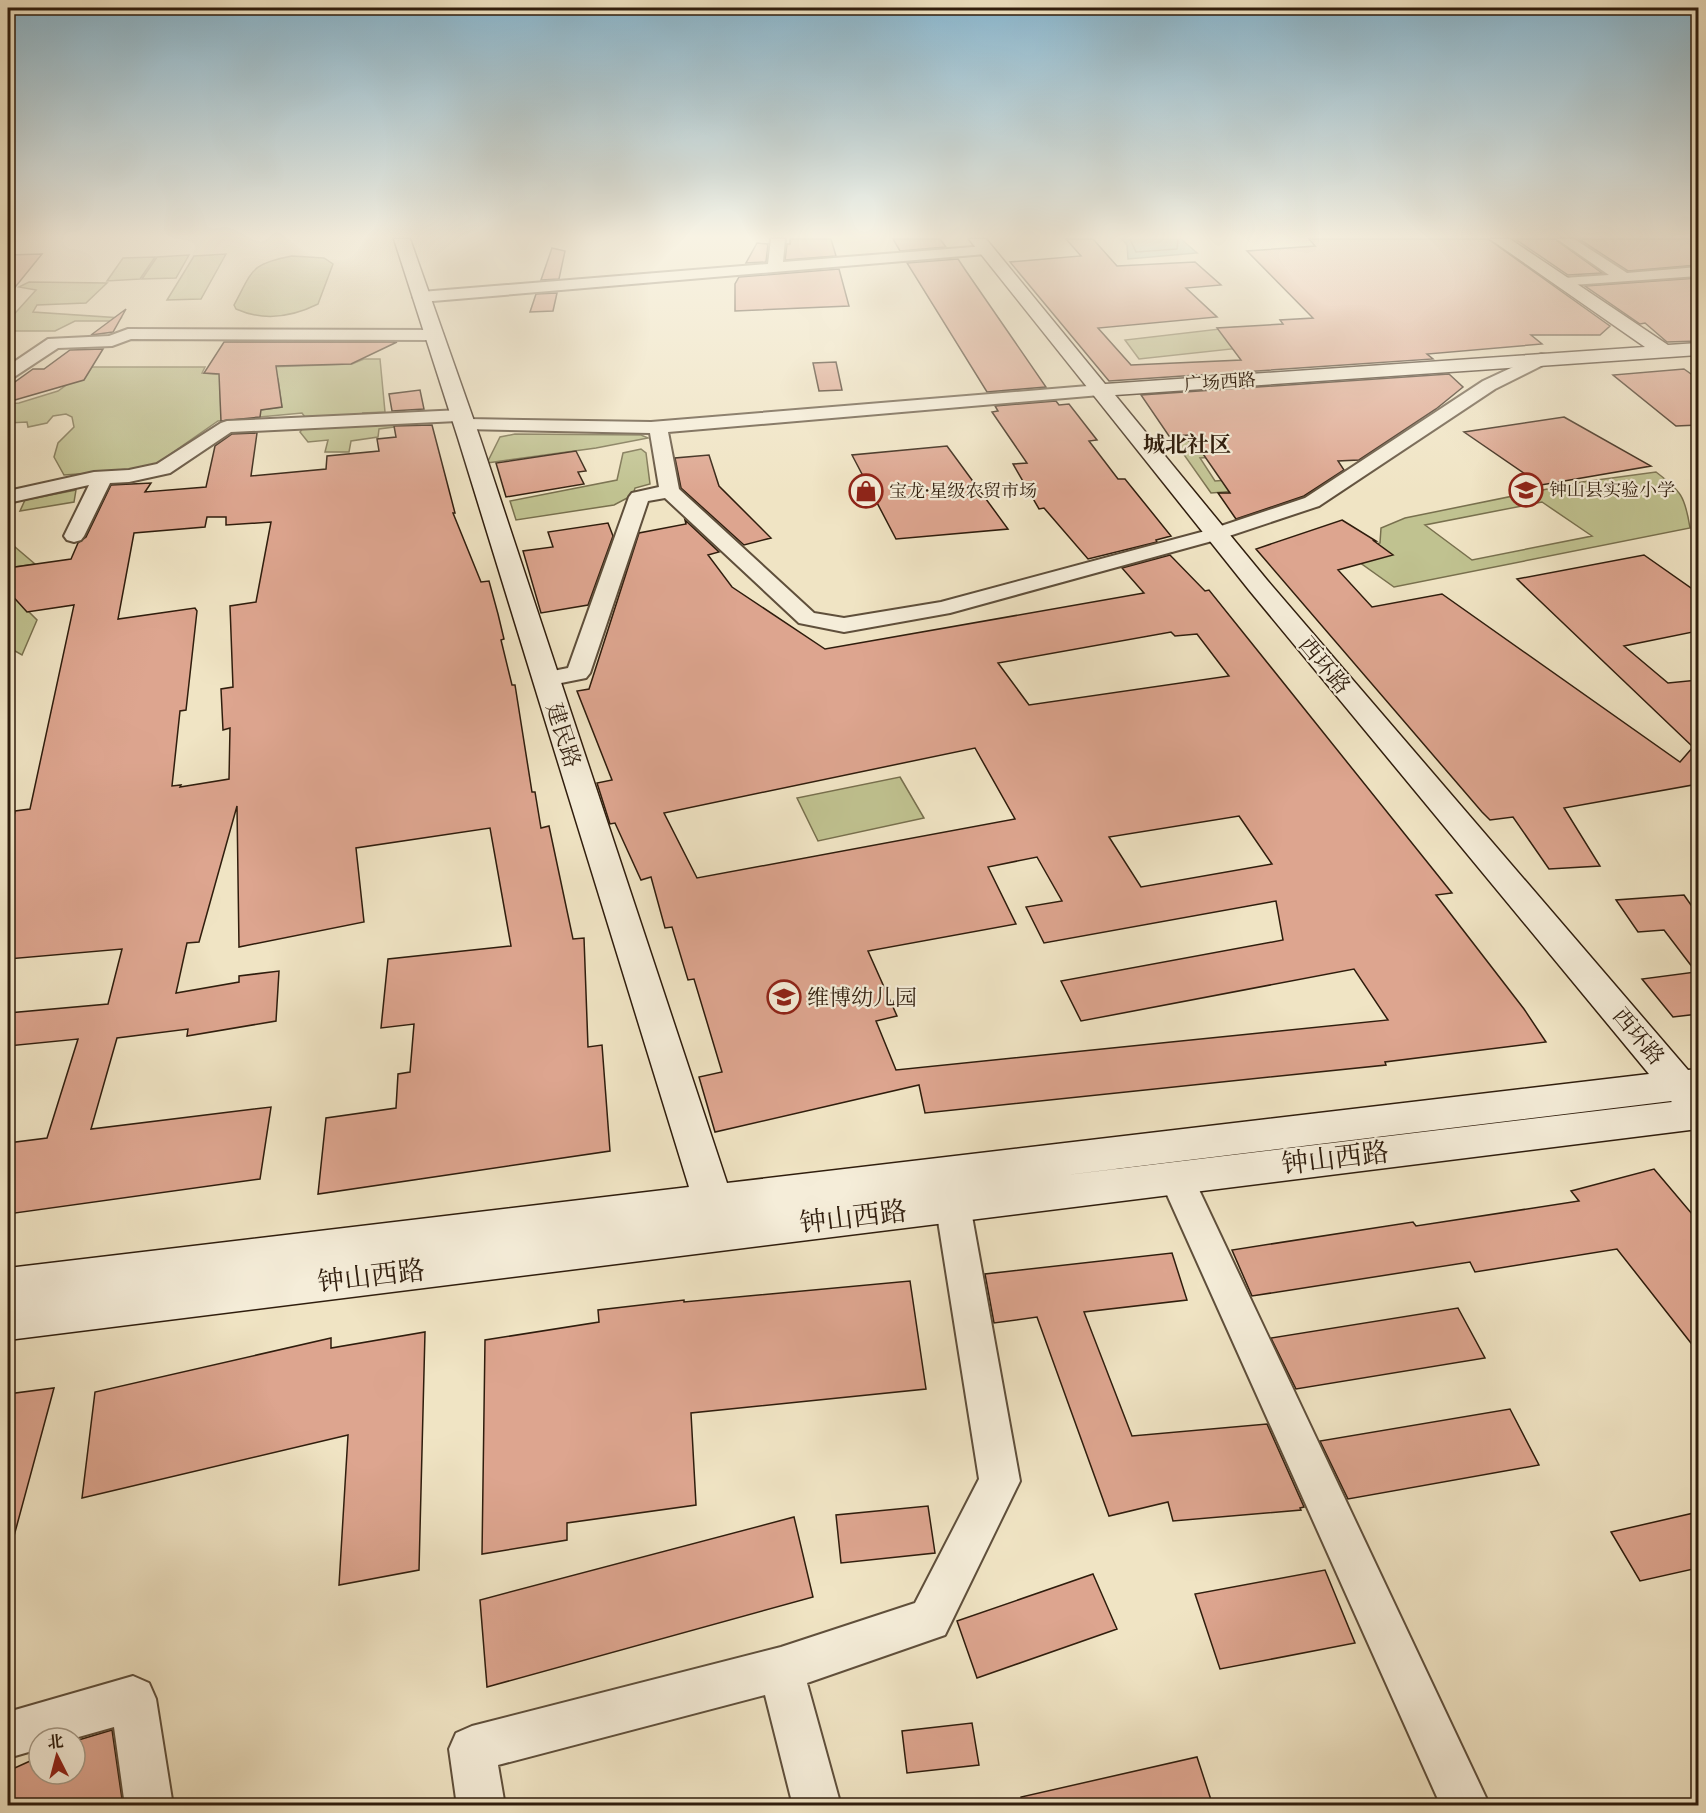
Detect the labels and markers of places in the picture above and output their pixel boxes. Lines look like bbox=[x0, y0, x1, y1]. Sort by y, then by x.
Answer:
school or university icon: 钟山县实验小学 bbox=[1508, 472, 1544, 508]
shop icon: 宝龙·星级农贸市场 bbox=[848, 473, 884, 509]
place label: 钟山县实验小学 bbox=[1549, 480, 1675, 502]
place label: 宝龙·星级农贸市场 bbox=[889, 481, 1037, 503]
school or university icon: 维博幼儿园 bbox=[766, 979, 802, 1015]
place label: 维博幼儿园 bbox=[807, 985, 917, 1012]

